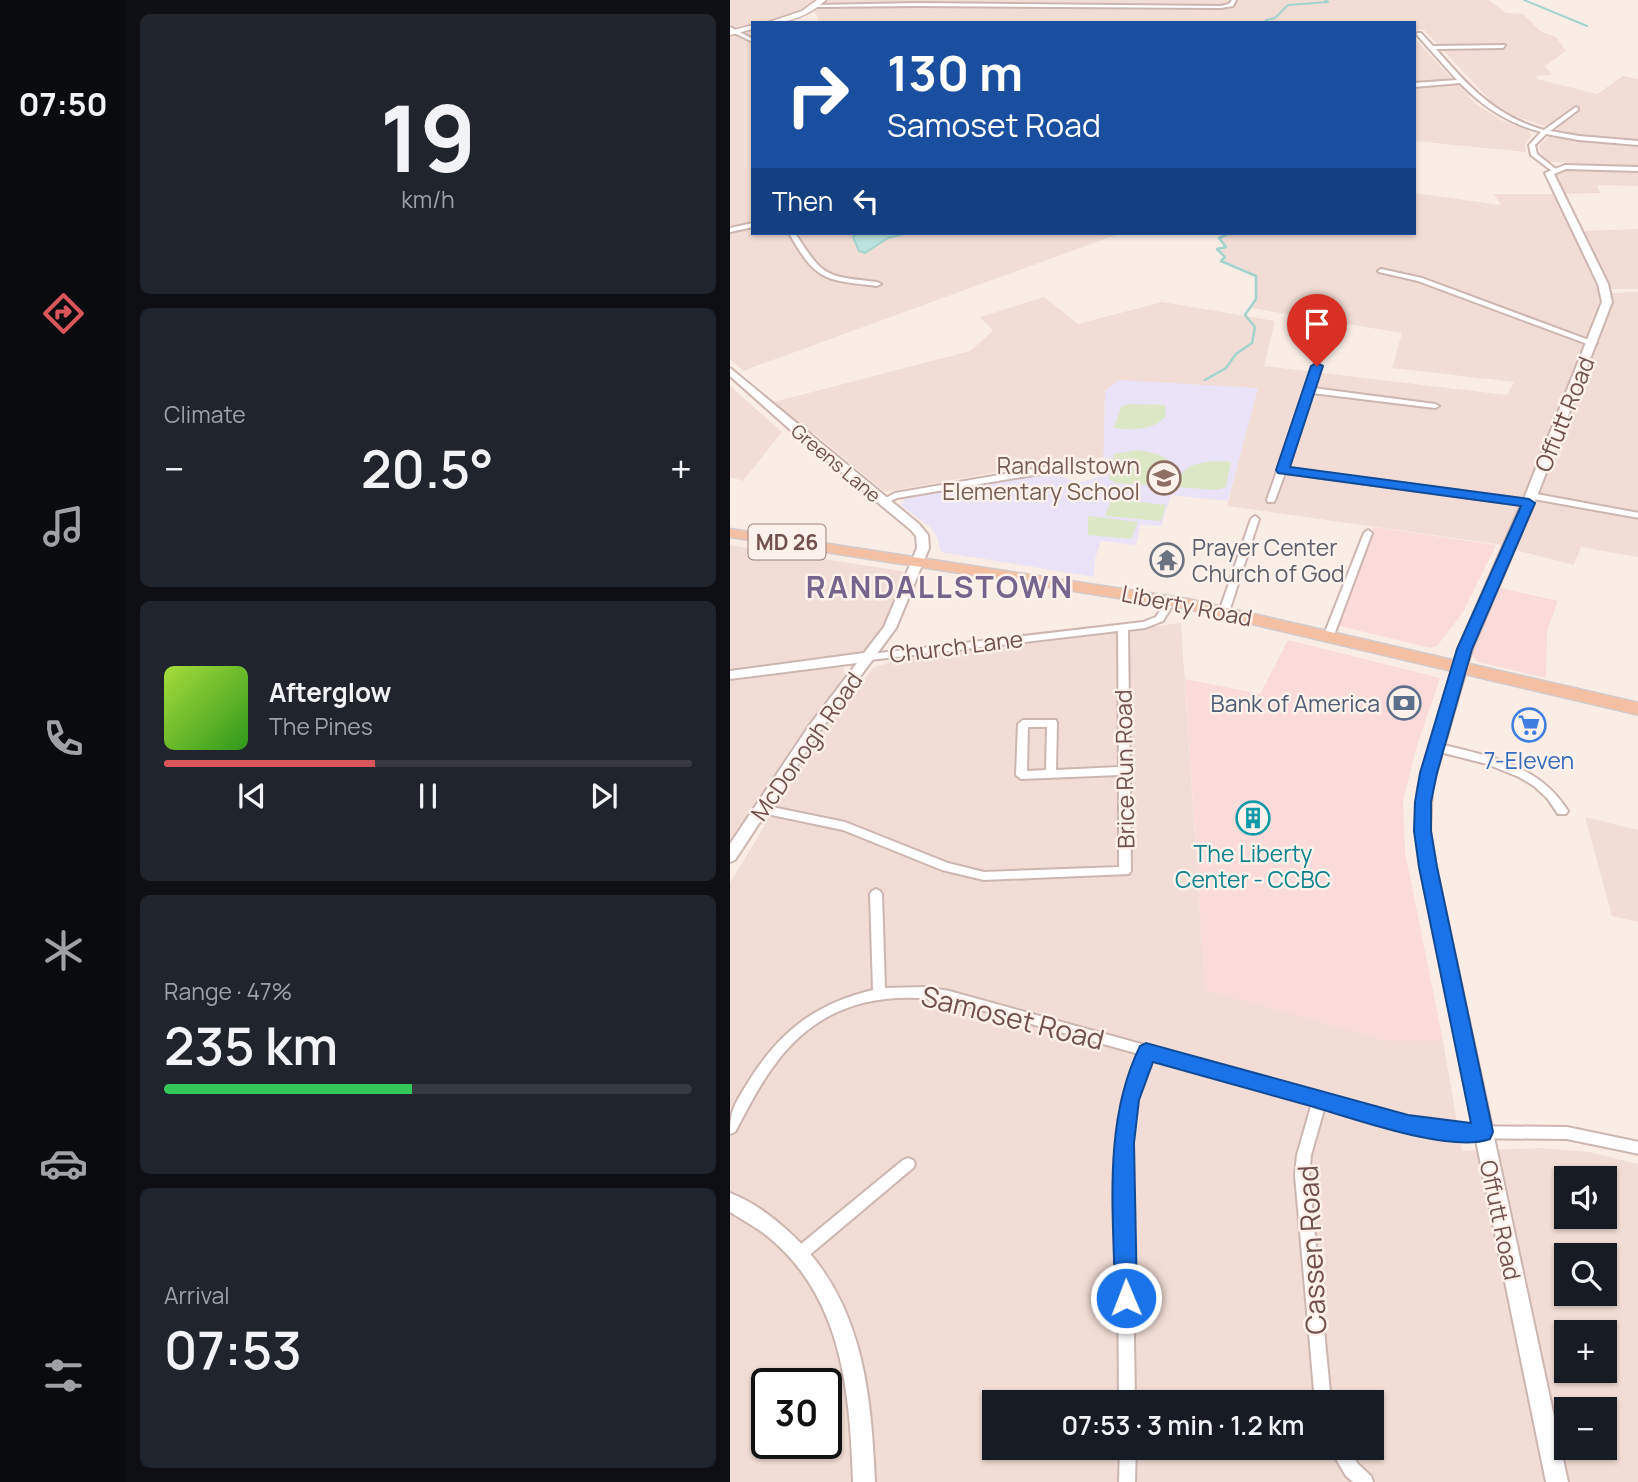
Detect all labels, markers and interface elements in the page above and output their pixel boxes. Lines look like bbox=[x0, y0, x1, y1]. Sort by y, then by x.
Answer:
text: 130 m bbox=[887, 39, 1023, 106]
icon: right bbox=[772, 49, 863, 140]
text: 19 bbox=[380, 75, 476, 199]
text: 07:50 bbox=[19, 82, 107, 126]
text: Samoset Road bbox=[887, 103, 1101, 147]
icon: left bbox=[847, 182, 885, 220]
text: km/h bbox=[401, 183, 455, 215]
text: Then bbox=[772, 183, 833, 219]
icon: directions bbox=[39, 289, 88, 338]
pin bbox=[1287, 294, 1347, 366]
icon: arrive bbox=[1298, 305, 1336, 343]
street label: Offutt Road bbox=[1526, 352, 1602, 476]
text: Climate bbox=[164, 398, 246, 430]
street label: Greens Lane bbox=[786, 418, 886, 508]
text: 20.5° bbox=[361, 433, 494, 504]
text: − bbox=[164, 442, 185, 494]
text: + bbox=[670, 442, 692, 494]
place label: Randallstown Elementary School bbox=[942, 449, 1140, 507]
school or university icon: Randallstown Elementary School bbox=[1145, 459, 1183, 497]
icon: music bbox=[39, 502, 88, 551]
road number: MD 26 bbox=[748, 524, 826, 560]
place label: Prayer Center Church of God bbox=[1192, 531, 1345, 589]
temple icon: Prayer Center Church of God bbox=[1148, 541, 1186, 579]
district label: RANDALLSTOWN bbox=[806, 566, 1074, 607]
street label: Liberty Road bbox=[1119, 577, 1255, 633]
street label: Church Lane bbox=[887, 622, 1025, 670]
street label: McDonogh Road bbox=[743, 665, 869, 827]
text: Afterglow bbox=[269, 674, 391, 710]
bank icon: Bank of America bbox=[1385, 684, 1423, 722]
place label: Bank of America bbox=[1211, 687, 1380, 719]
street label: Brice Run Road bbox=[1107, 689, 1141, 849]
supermarket icon: 7-Eleven bbox=[1510, 706, 1548, 744]
text: The Pines bbox=[269, 710, 373, 742]
icon: phone bbox=[39, 714, 88, 763]
place label: 7-Eleven bbox=[1484, 744, 1574, 776]
icon: previous bbox=[233, 777, 271, 815]
icon: pause bbox=[409, 777, 447, 815]
icon: next bbox=[585, 777, 623, 815]
building icon: The Liberty Center - CCBC bbox=[1234, 799, 1272, 837]
place label: The Liberty Center - CCBC bbox=[1175, 837, 1331, 895]
icon: climate bbox=[39, 926, 88, 975]
text: Range · 47% bbox=[164, 975, 292, 1007]
street label: Samoset Road bbox=[918, 976, 1108, 1058]
text: 235 km bbox=[164, 1010, 338, 1081]
icon: car bbox=[39, 1139, 88, 1188]
street label: Offutt Road bbox=[1473, 1157, 1529, 1283]
street label: Cassen Road bbox=[1288, 1164, 1334, 1336]
map controls bbox=[1554, 1166, 1617, 1460]
button: sound bbox=[1554, 1166, 1617, 1229]
button: search bbox=[1554, 1243, 1617, 1306]
position arrow bbox=[1089, 1261, 1163, 1335]
text: Arrival bbox=[164, 1279, 230, 1311]
text: 07:53 bbox=[164, 1314, 302, 1385]
button: + bbox=[1554, 1320, 1617, 1383]
icon: filters bbox=[39, 1351, 88, 1400]
speed limit sign: 30 bbox=[751, 1368, 842, 1459]
button: − bbox=[1554, 1397, 1617, 1460]
text: 07:53 · 3 min · 1.2 km bbox=[1061, 1407, 1305, 1443]

